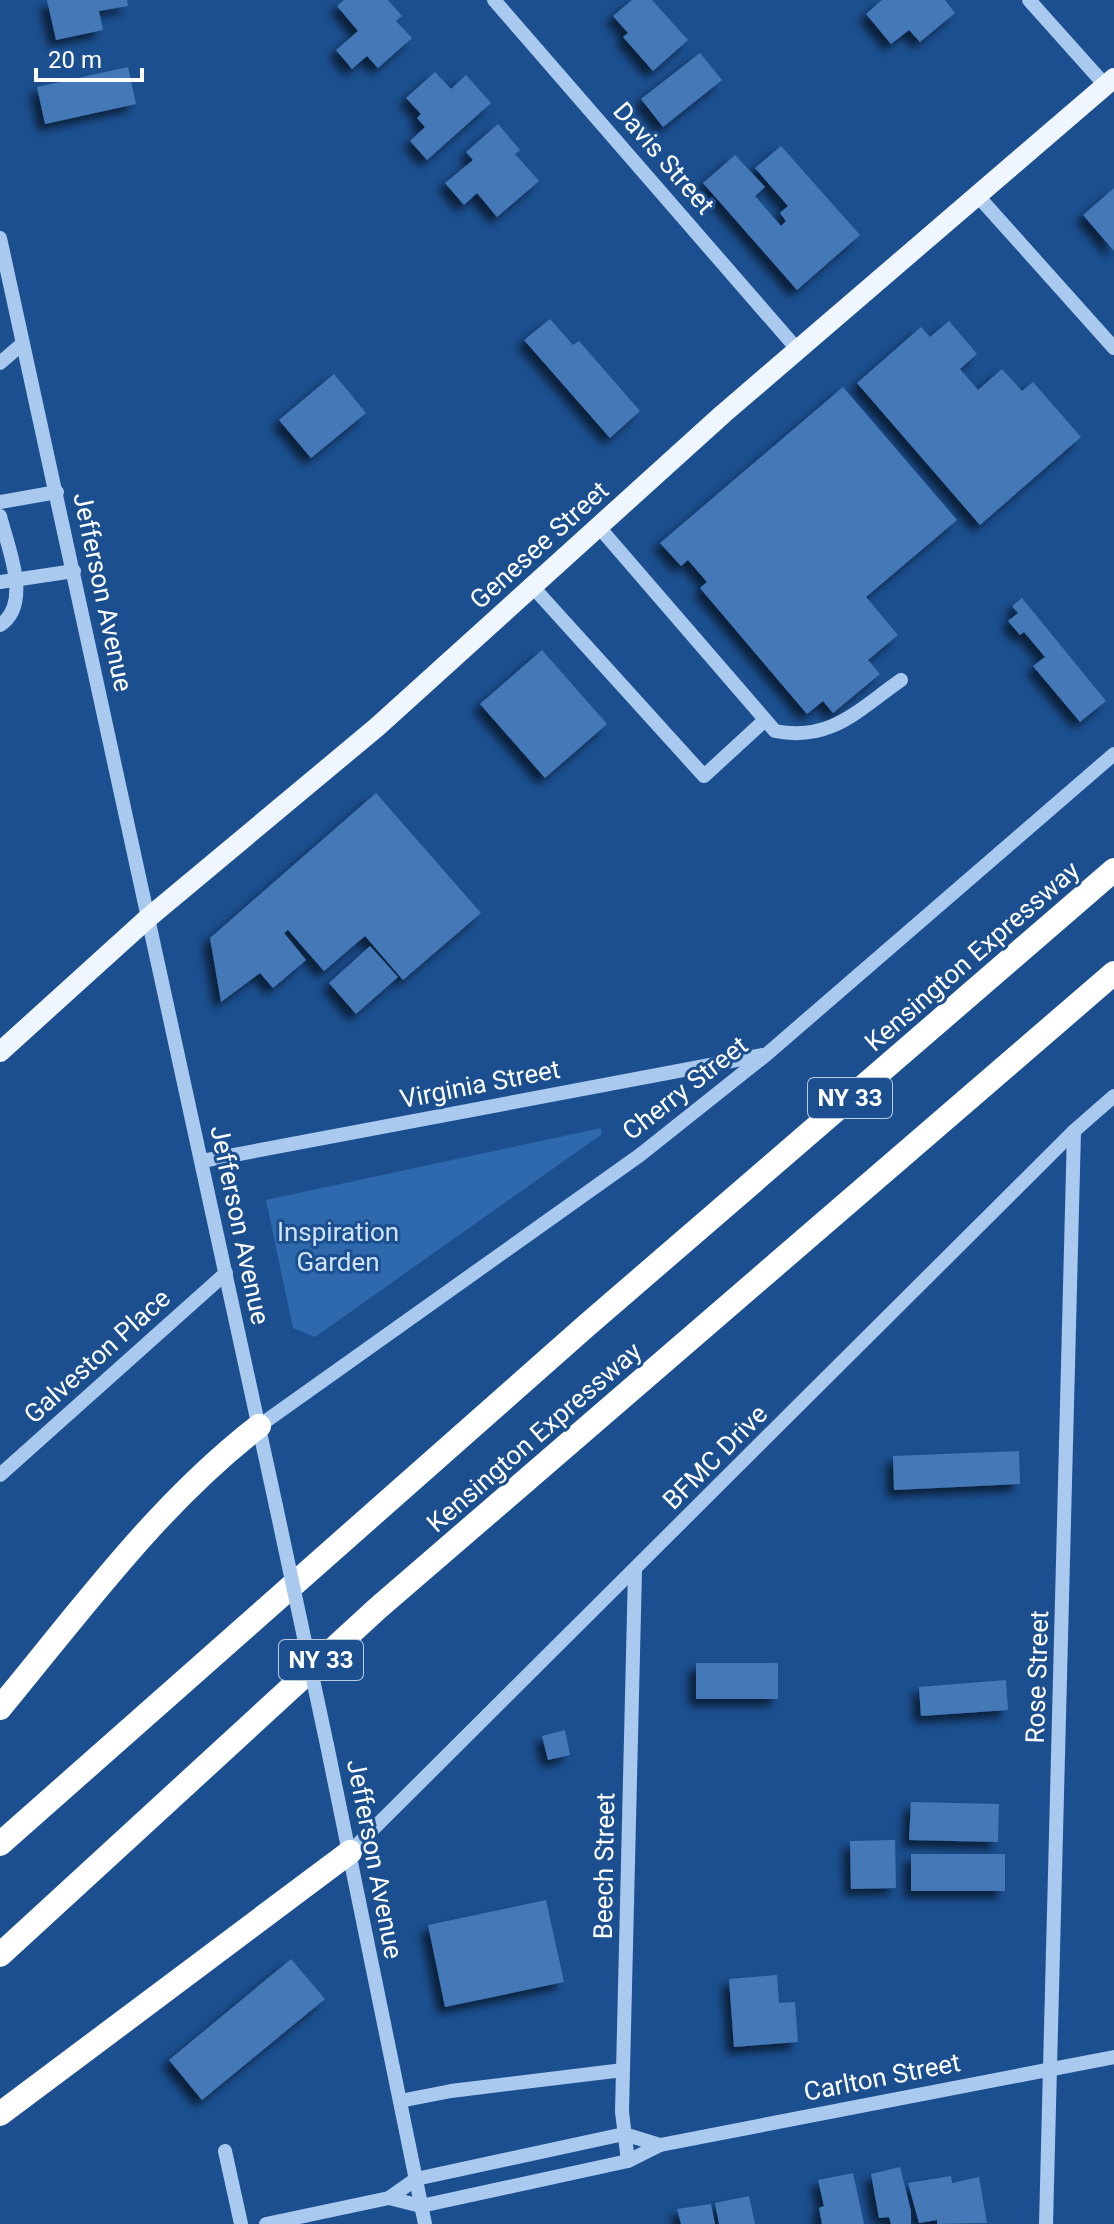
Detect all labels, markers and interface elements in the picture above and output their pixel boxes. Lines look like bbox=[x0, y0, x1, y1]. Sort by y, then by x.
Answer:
scale bar bbox=[36, 32, 142, 82]
text: 20 m bbox=[48, 46, 102, 74]
street label: Davis Street bbox=[607, 96, 721, 220]
street label: Genesee Street bbox=[464, 475, 614, 615]
street label: Jefferson Avenue bbox=[67, 490, 139, 694]
street label: Kensington Expressway bbox=[859, 855, 1085, 1057]
street label: Cherry Street bbox=[617, 1030, 753, 1146]
street label: Virginia Street bbox=[398, 1054, 562, 1114]
road number: NY 33 bbox=[808, 1078, 892, 1118]
street label: Jefferson Avenue bbox=[204, 1123, 276, 1327]
park label: Inspiration Garden bbox=[277, 1217, 399, 1277]
street label: Galveston Place bbox=[18, 1283, 176, 1429]
street label: Kensington Expressway bbox=[421, 1336, 647, 1538]
street label: BFMC Drive bbox=[657, 1399, 773, 1515]
street label: Rose Street bbox=[1020, 1610, 1054, 1744]
road number: NY 33 bbox=[279, 1640, 363, 1680]
street label: Jefferson Avenue bbox=[341, 1757, 409, 1961]
street label: Beech Street bbox=[588, 1792, 620, 1940]
street label: Carlton Street bbox=[801, 2047, 963, 2107]

